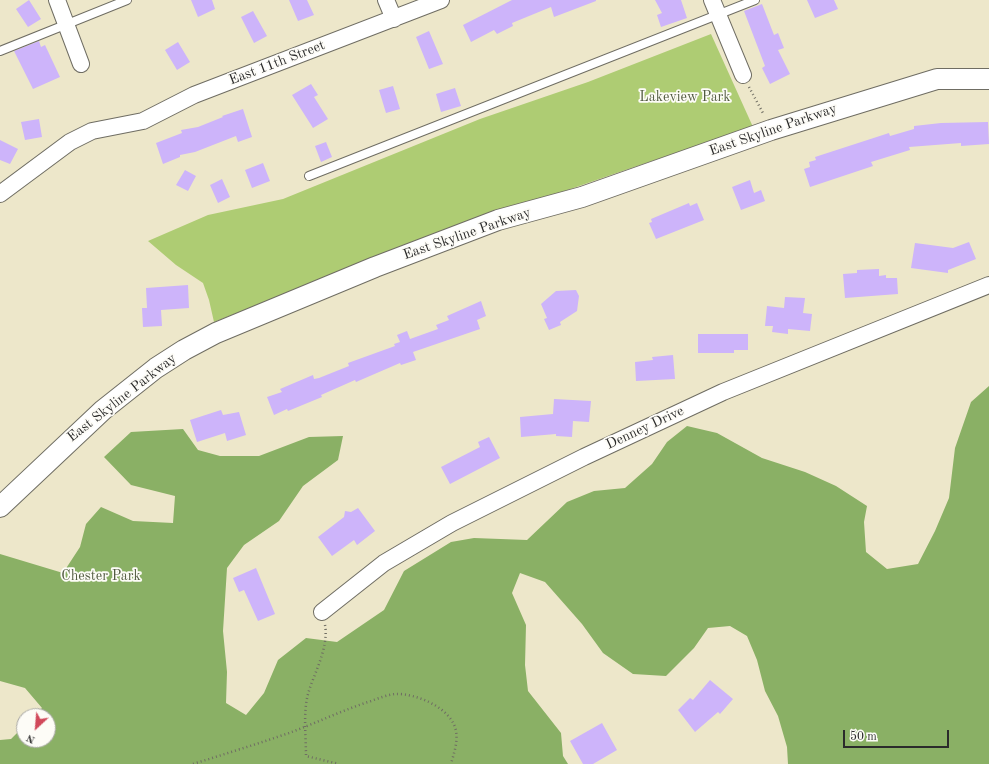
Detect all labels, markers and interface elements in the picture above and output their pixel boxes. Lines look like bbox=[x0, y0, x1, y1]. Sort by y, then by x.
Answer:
street label: East 11th Street bbox=[227, 37, 327, 89]
park label: Lakeview Park bbox=[639, 89, 731, 105]
street label: East Skyline Parkway bbox=[707, 100, 839, 160]
street label: East Skyline Parkway bbox=[401, 204, 533, 264]
street label: East Skyline Parkway bbox=[64, 350, 180, 446]
street label: Denney Drive bbox=[603, 403, 687, 453]
park label: Chester Park bbox=[61, 568, 141, 584]
north arrow bbox=[16, 708, 56, 748]
scale bar bbox=[845, 722, 951, 748]
text: 50 m bbox=[850, 731, 877, 743]
text: N bbox=[25, 732, 37, 745]

